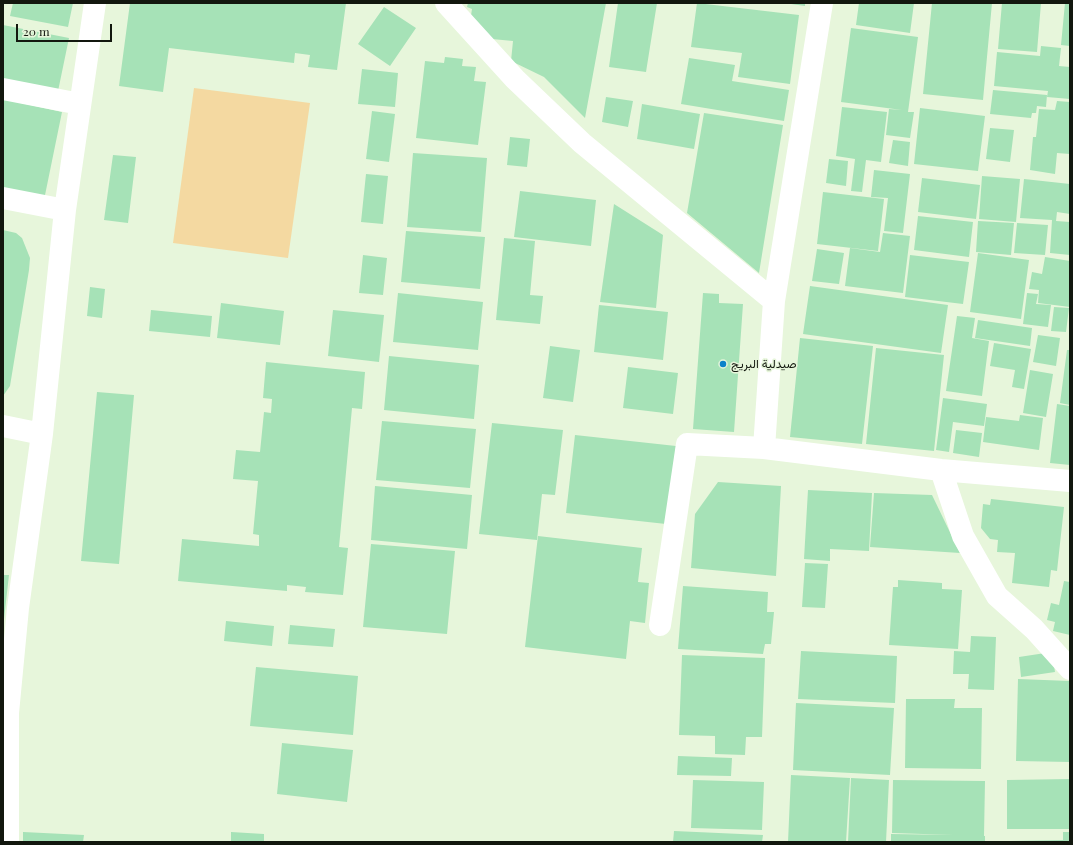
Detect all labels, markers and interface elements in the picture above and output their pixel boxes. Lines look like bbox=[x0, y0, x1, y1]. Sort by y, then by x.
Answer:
scale bar bbox=[18, 16, 114, 42]
text: 20 m bbox=[23, 23, 50, 39]
place label: صيدلية البريج bbox=[731, 357, 796, 371]
marker: صيدلية البريج bbox=[718, 359, 728, 369]

